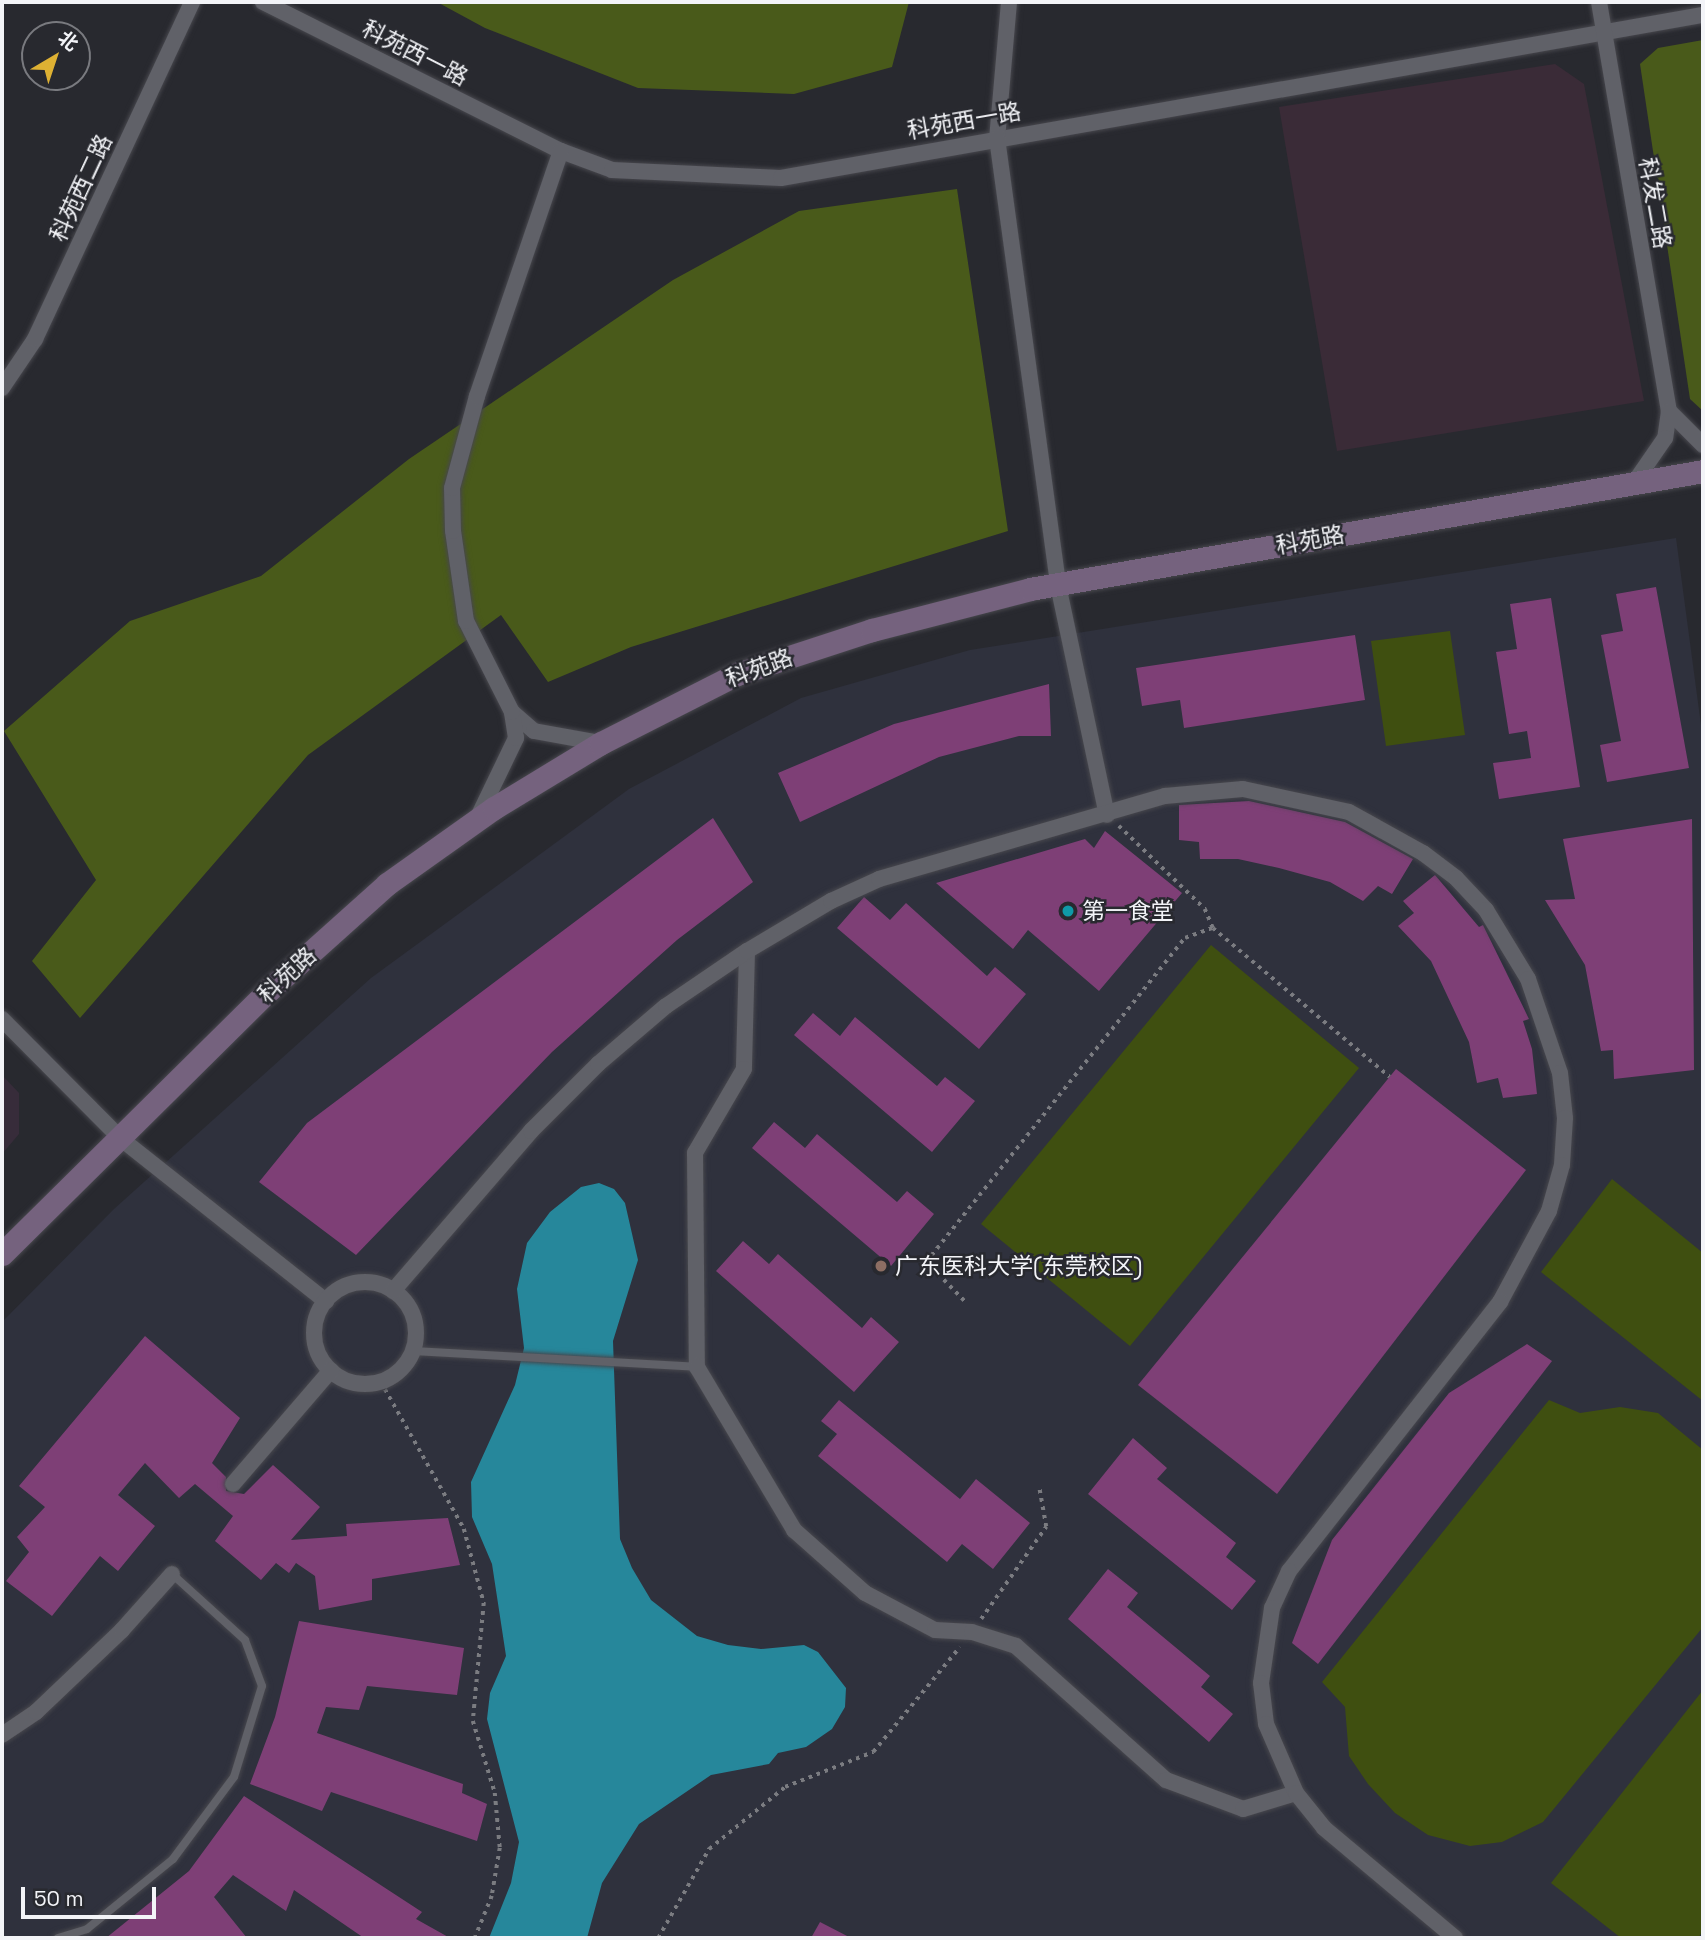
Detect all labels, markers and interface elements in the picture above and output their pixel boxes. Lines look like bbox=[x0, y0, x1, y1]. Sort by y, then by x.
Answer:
street label: 科苑西一路 bbox=[358, 15, 472, 91]
north arrow bbox=[21, 21, 91, 91]
text: 北 bbox=[53, 25, 84, 57]
street label: 科苑西一路 bbox=[905, 97, 1023, 145]
street label: 科苑西二路 bbox=[44, 130, 118, 246]
street label: 科发二路 bbox=[1633, 155, 1677, 251]
street label: 科苑路 bbox=[1274, 520, 1346, 560]
street label: 科苑路 bbox=[722, 643, 796, 693]
place label: 第一食堂 bbox=[1082, 897, 1174, 925]
marker: 第一食堂 bbox=[1060, 903, 1076, 919]
street label: 科苑路 bbox=[252, 941, 322, 1009]
place label: 广东医科大学(东莞校区) bbox=[895, 1252, 1142, 1280]
marker: 广东医科大学(东莞校区) bbox=[873, 1258, 889, 1274]
scale bar bbox=[24, 1874, 159, 1918]
text: 50 m bbox=[34, 1885, 84, 1912]

